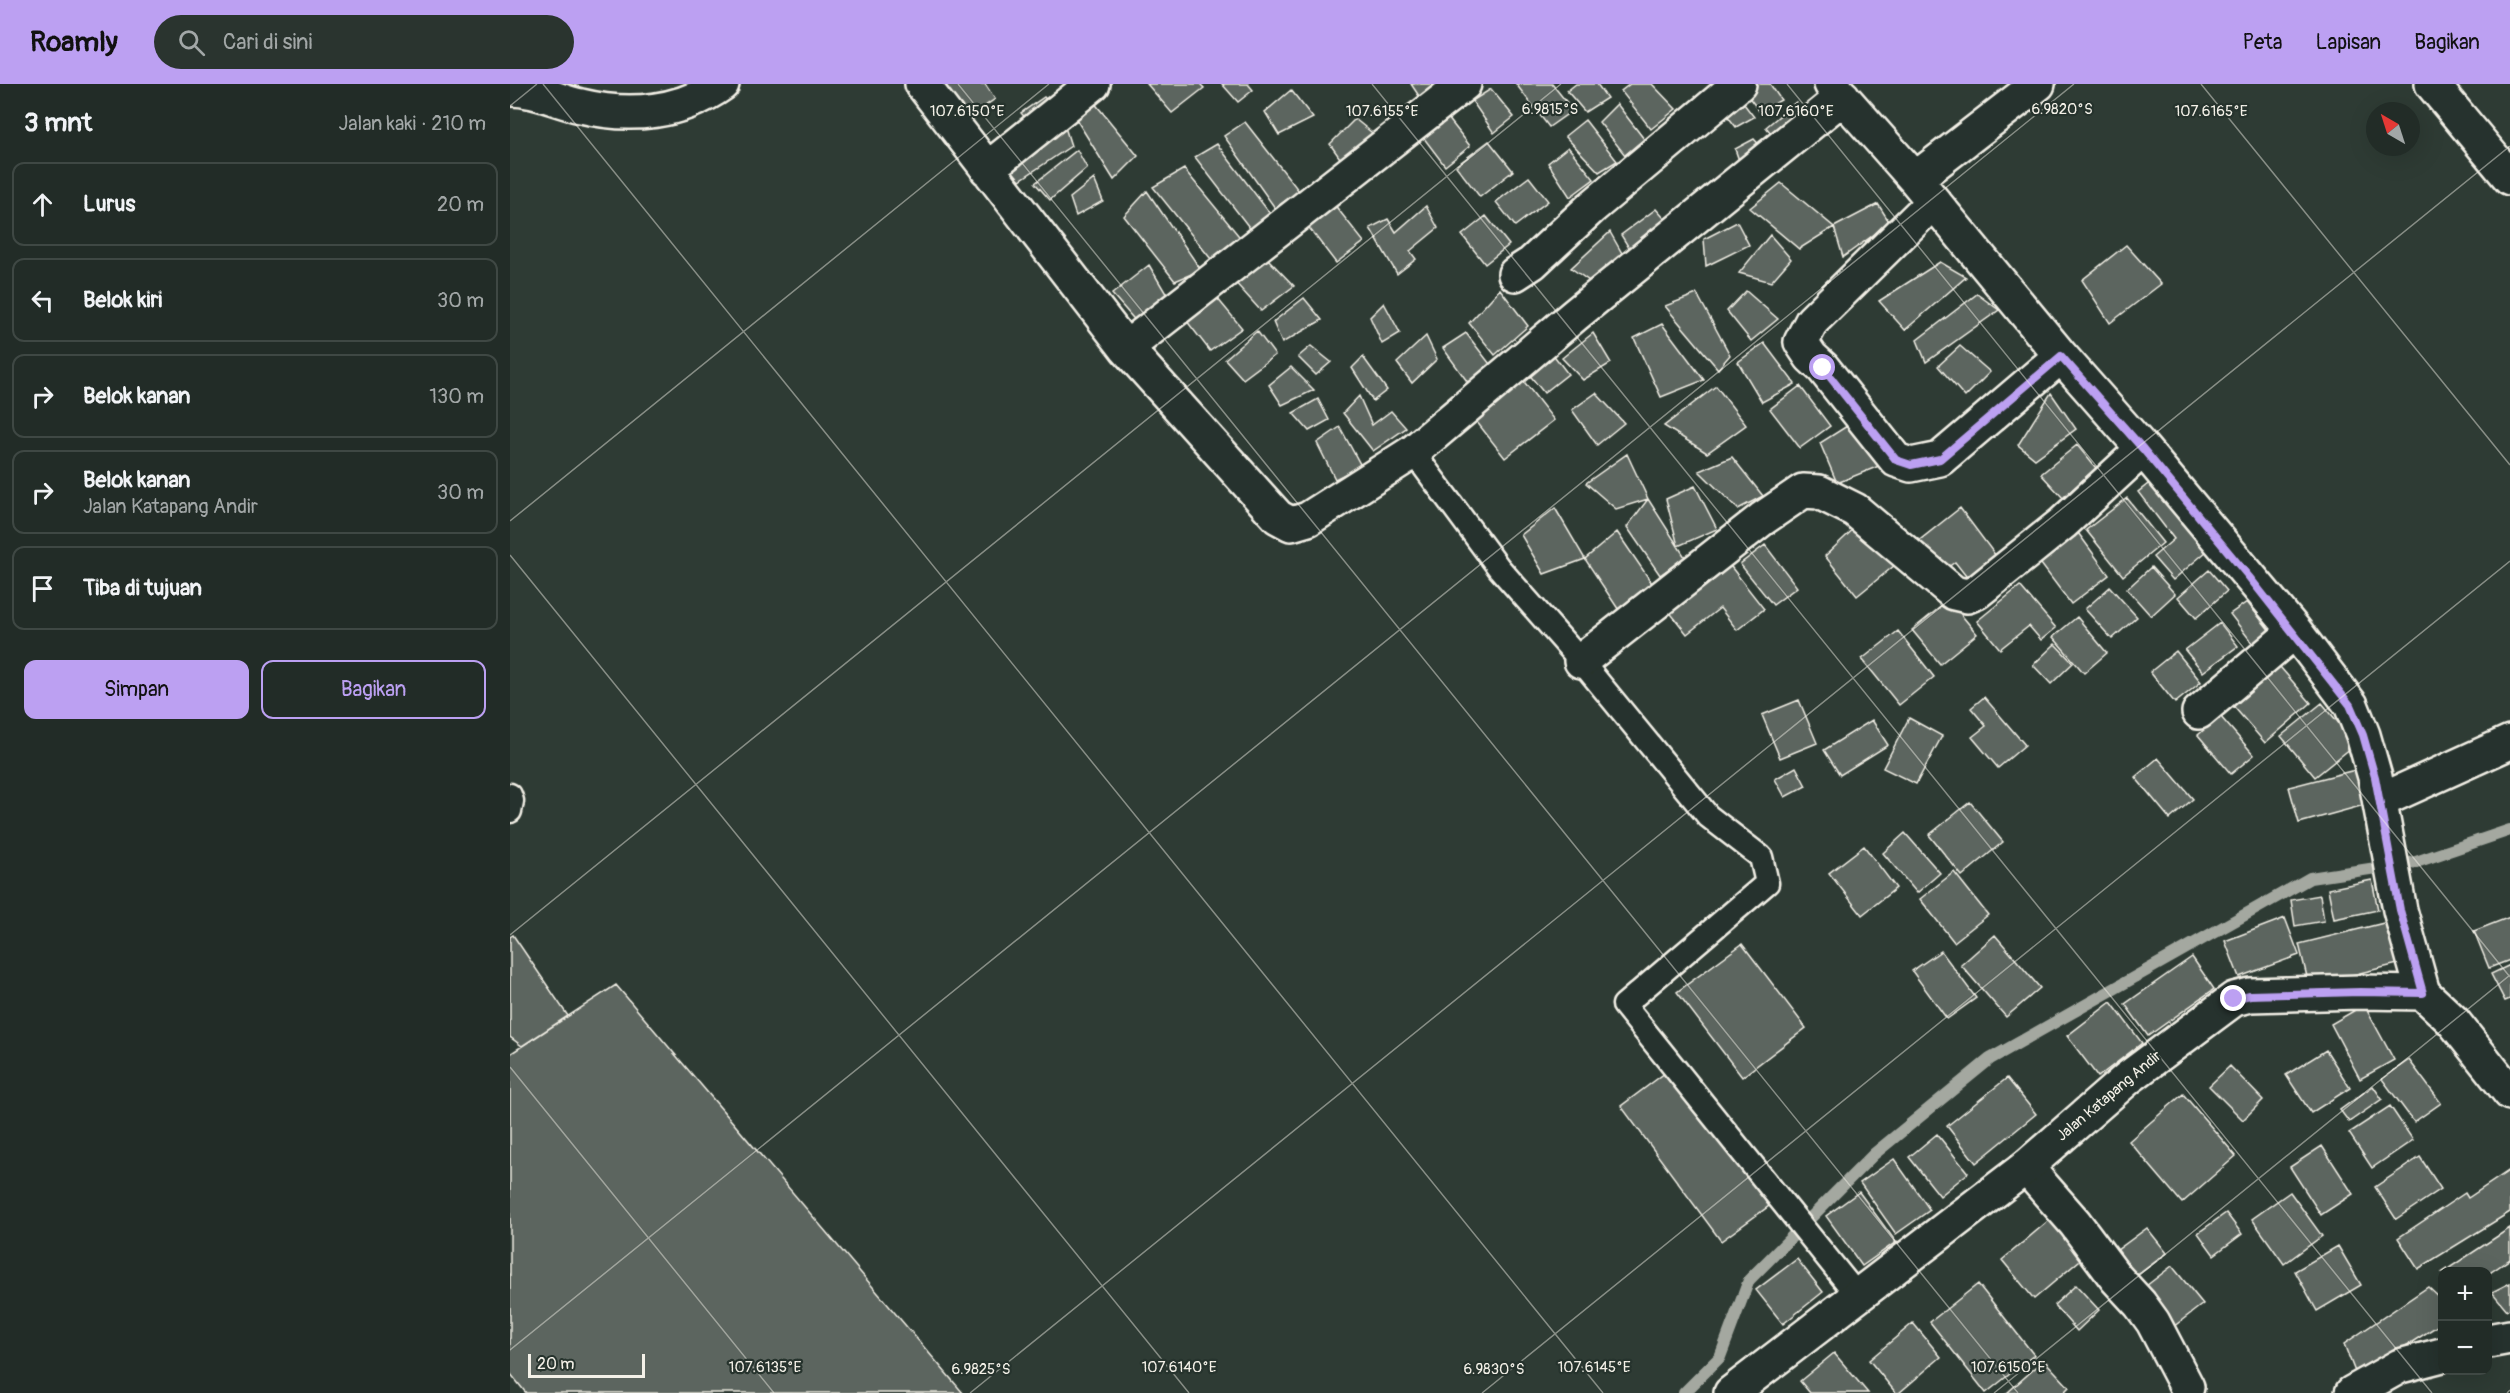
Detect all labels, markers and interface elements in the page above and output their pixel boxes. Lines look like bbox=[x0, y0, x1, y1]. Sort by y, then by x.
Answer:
search box bbox=[154, 15, 574, 69]
text: Roamly bbox=[30, 25, 118, 60]
icon: search bbox=[175, 26, 208, 59]
text: Cari di sini bbox=[223, 28, 312, 56]
text: Peta bbox=[2242, 29, 2283, 56]
text: Lapisan bbox=[2316, 29, 2381, 56]
text: Bagikan bbox=[2414, 29, 2480, 56]
text: 6.9815°S bbox=[1522, 100, 1578, 119]
text: 6.9820°S bbox=[2031, 100, 2093, 119]
text: 107.6150°E bbox=[930, 102, 1005, 121]
text: 107.6155°E bbox=[1346, 102, 1418, 121]
text: 107.6160°E bbox=[1758, 102, 1834, 121]
text: 107.6165°E bbox=[2174, 102, 2248, 121]
north arrow bbox=[2366, 102, 2420, 156]
text: 3 mnt bbox=[24, 107, 92, 139]
text: Jalan kaki · 210 m bbox=[339, 111, 486, 136]
icon: ahead bbox=[26, 188, 59, 221]
text: Lurus bbox=[83, 190, 135, 218]
text: 20 m bbox=[437, 192, 484, 217]
icon: left bbox=[26, 284, 59, 317]
text: Belok kiri bbox=[83, 286, 162, 314]
text: 30 m bbox=[437, 288, 484, 313]
route start bbox=[1809, 354, 1835, 380]
icon: right bbox=[26, 380, 59, 413]
text: Belok kanan bbox=[83, 382, 191, 410]
text: 130 m bbox=[429, 384, 484, 409]
text: Belok kanan bbox=[83, 466, 191, 494]
icon: right bbox=[26, 476, 59, 509]
text: 30 m bbox=[437, 480, 484, 505]
text: Jalan Katapang Andir bbox=[83, 494, 258, 519]
icon: arrive bbox=[26, 572, 59, 605]
text: Tiba di tujuan bbox=[83, 574, 202, 602]
button: Simpan bbox=[24, 660, 249, 719]
button: Bagikan bbox=[261, 660, 486, 719]
route end bbox=[2220, 985, 2246, 1011]
street label: Jalan Katapang Andir bbox=[2053, 1046, 2166, 1145]
map controls bbox=[2438, 1267, 2492, 1375]
button: + bbox=[2438, 1267, 2492, 1321]
button: − bbox=[2438, 1321, 2492, 1375]
scale bar bbox=[528, 1351, 645, 1378]
text: 20 m bbox=[537, 1354, 575, 1374]
text: 107.6135°E bbox=[729, 1358, 802, 1377]
text: 107.6140°E bbox=[1141, 1358, 1217, 1377]
text: 107.6145°E bbox=[1557, 1358, 1631, 1377]
text: 107.6150°E bbox=[1971, 1358, 2046, 1377]
text: 6.9825°S bbox=[951, 1360, 1011, 1379]
text: 6.9830°S bbox=[1463, 1360, 1525, 1379]

